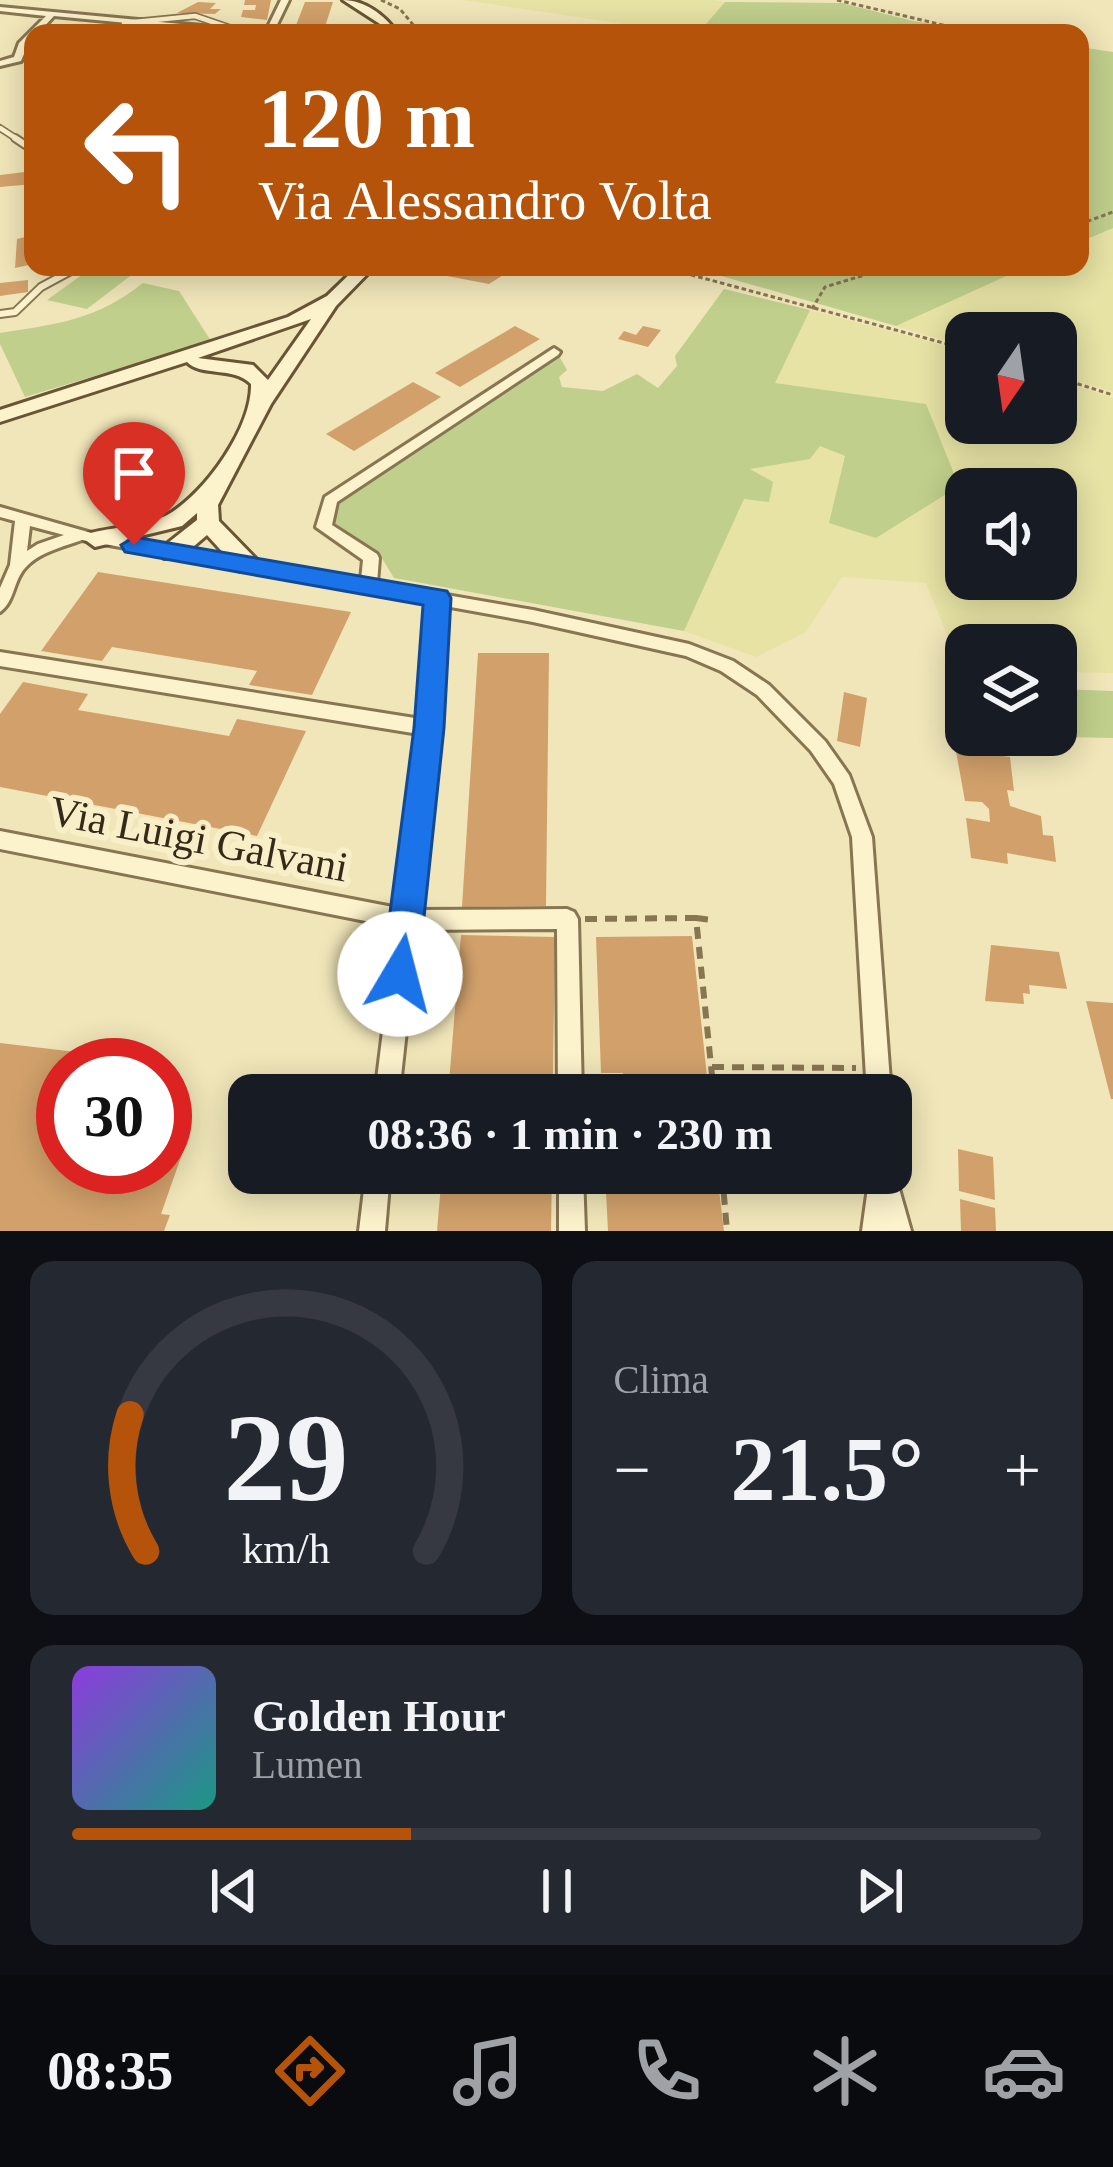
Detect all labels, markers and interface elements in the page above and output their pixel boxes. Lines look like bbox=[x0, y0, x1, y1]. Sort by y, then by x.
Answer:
icon: left bbox=[60, 72, 216, 228]
text: 120 m bbox=[258, 72, 475, 165]
text: Via Alessandro Volta bbox=[258, 171, 712, 231]
north arrow bbox=[945, 312, 1077, 444]
map controls bbox=[945, 312, 1077, 756]
pin bbox=[83, 422, 185, 545]
icon: arrive bbox=[101, 440, 167, 506]
button: sound bbox=[945, 468, 1077, 600]
button: layers bbox=[945, 624, 1077, 756]
street label: Via Luigi Galvani bbox=[46, 788, 352, 890]
position arrow bbox=[337, 911, 463, 1037]
speed limit sign: 30 bbox=[36, 1038, 192, 1194]
text: 08:36 · 1 min · 230 m bbox=[368, 1109, 773, 1159]
text: Clima bbox=[614, 1358, 709, 1401]
text: 29 bbox=[223, 1389, 348, 1527]
text: 21.5° bbox=[731, 1420, 924, 1519]
text: − bbox=[614, 1433, 651, 1506]
text: + bbox=[1004, 1433, 1041, 1506]
text: km/h bbox=[242, 1525, 330, 1572]
text: Golden Hour bbox=[252, 1691, 506, 1741]
text: Lumen bbox=[252, 1743, 362, 1786]
icon: previous bbox=[201, 1858, 267, 1924]
icon: pause bbox=[524, 1858, 590, 1924]
icon: next bbox=[847, 1858, 913, 1924]
icon: directions bbox=[268, 2029, 352, 2113]
icon: music bbox=[446, 2029, 530, 2113]
icon: phone bbox=[625, 2029, 709, 2113]
icon: climate bbox=[803, 2029, 887, 2113]
icon: car bbox=[982, 2029, 1066, 2113]
text: 08:35 bbox=[47, 2041, 173, 2101]

